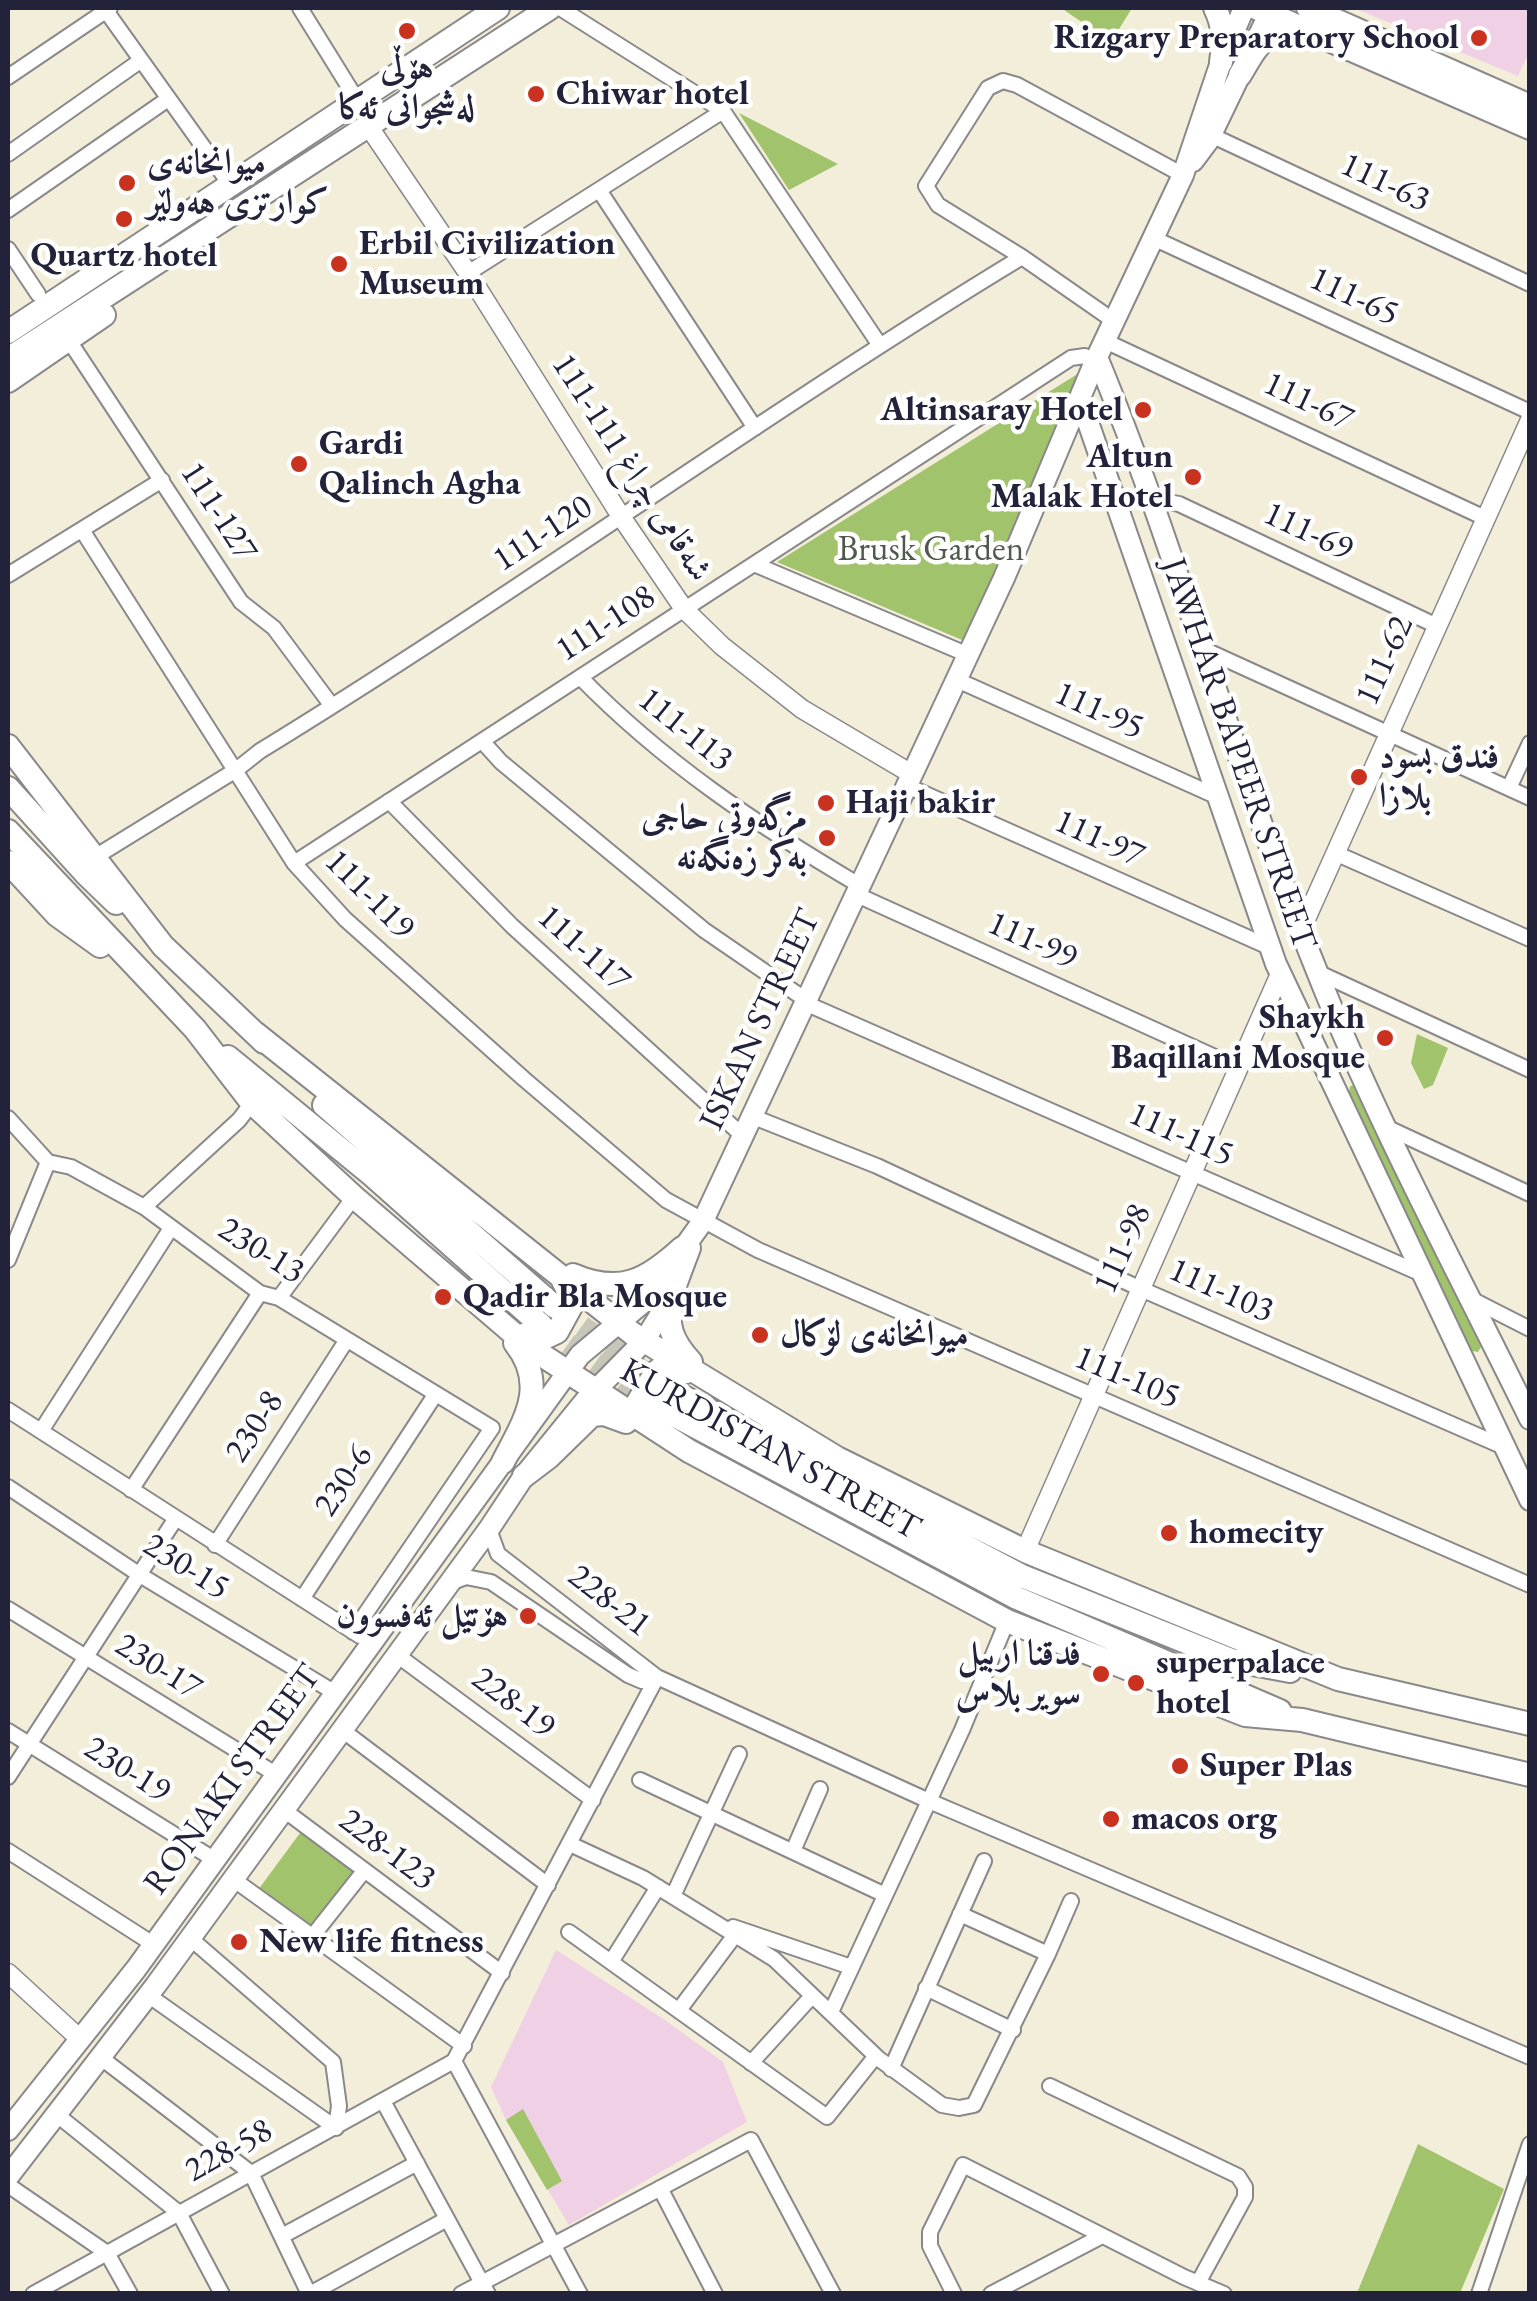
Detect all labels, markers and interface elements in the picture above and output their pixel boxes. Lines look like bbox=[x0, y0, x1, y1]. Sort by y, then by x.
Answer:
place label: Rizgary Preparatory School bbox=[1054, 17, 1459, 59]
marker: هۆڵی لەشجوانی ئەکا bbox=[396, 20, 418, 42]
marker: Rizgary Preparatory School bbox=[1468, 27, 1490, 49]
place label: هۆڵی لەشجوانی ئەکا bbox=[339, 47, 475, 129]
place label: Chiwar hotel bbox=[556, 73, 749, 115]
marker: Chiwar hotel bbox=[525, 83, 547, 105]
place label: میوانخانەی کوارتزی هەولێر bbox=[147, 142, 329, 224]
street label: 111-63 bbox=[1334, 144, 1436, 222]
marker: میوانخانەی کوارتزی هەولێر bbox=[116, 172, 138, 194]
marker: Quartz hotel bbox=[113, 208, 135, 230]
place label: Erbil Civilization Museum bbox=[359, 223, 615, 305]
place label: Quartz hotel bbox=[31, 235, 217, 277]
marker: Erbil Civilization Museum bbox=[328, 253, 350, 275]
street label: 111-65 bbox=[1303, 258, 1405, 336]
street label: شەقامی چراغ 111-111 bbox=[542, 346, 720, 590]
street label: 111-67 bbox=[1257, 363, 1359, 441]
place label: Altinsaray Hotel bbox=[880, 389, 1123, 431]
marker: Altinsaray Hotel bbox=[1132, 399, 1154, 421]
place label: Gardi Qalinch Agha bbox=[319, 423, 521, 505]
place label: Altun Malak Hotel bbox=[991, 436, 1173, 518]
marker: Gardi Qalinch Agha bbox=[288, 453, 310, 475]
street label: 111-127 bbox=[170, 454, 266, 570]
marker: Altun Malak Hotel bbox=[1182, 466, 1204, 488]
street label: 111-120 bbox=[485, 486, 601, 582]
street label: 111-69 bbox=[1257, 493, 1359, 571]
park label: Brusk Garden bbox=[838, 529, 1024, 571]
street label: JAWHAR BAPEER STREET bbox=[1151, 553, 1325, 955]
street label: 111-108 bbox=[548, 576, 664, 672]
street label: 111-62 bbox=[1347, 610, 1423, 712]
street label: 111-95 bbox=[1048, 673, 1150, 749]
street label: 111-113 bbox=[629, 679, 741, 781]
place label: فندق بسود بلازا bbox=[1379, 736, 1499, 818]
marker: فندق بسود بلازا bbox=[1348, 766, 1370, 788]
place label: Haji bakir bbox=[846, 782, 995, 824]
marker: Haji bakir bbox=[815, 792, 837, 814]
place label: مزگەوتی حاجی بەکر زەنگەنە bbox=[641, 797, 807, 879]
street label: 111-97 bbox=[1048, 801, 1150, 877]
marker: مزگەوتی حاجی بەکر زەنگەنە bbox=[816, 827, 838, 849]
street label: 111-119 bbox=[315, 841, 423, 949]
street label: 111-117 bbox=[528, 896, 638, 1002]
street label: ISKAN STREET bbox=[692, 903, 830, 1137]
street label: 111-99 bbox=[981, 903, 1083, 979]
place label: Shaykh Baqillani Mosque bbox=[1111, 997, 1365, 1079]
marker: Shaykh Baqillani Mosque bbox=[1374, 1027, 1396, 1049]
street label: 111-115 bbox=[1122, 1093, 1240, 1177]
street label: 111-98 bbox=[1085, 1198, 1161, 1300]
street label: 230-13 bbox=[210, 1208, 312, 1294]
street label: 111-103 bbox=[1162, 1249, 1280, 1333]
place label: Qadir Bla Mosque bbox=[463, 1276, 727, 1318]
marker: Qadir Bla Mosque bbox=[432, 1286, 454, 1308]
place label: میوانخانەی لۆکال bbox=[780, 1314, 969, 1356]
marker: میوانخانەی لۆکال bbox=[749, 1324, 771, 1346]
street label: 111-105 bbox=[1068, 1337, 1186, 1419]
street label: KURDISTAN STREET bbox=[613, 1350, 927, 1550]
street label: 230-8 bbox=[216, 1383, 294, 1471]
street label: 230-6 bbox=[305, 1437, 383, 1525]
place label: homecity bbox=[1189, 1512, 1324, 1554]
marker: homecity bbox=[1158, 1522, 1180, 1544]
street label: 230-15 bbox=[135, 1524, 237, 1610]
street label: 228-21 bbox=[559, 1556, 659, 1646]
place label: هۆتێل ئەفسوون bbox=[336, 1595, 508, 1637]
marker: هۆتێل ئەفسوون bbox=[517, 1605, 539, 1627]
street label: 230-17 bbox=[107, 1624, 209, 1710]
place label: فدقنا اربيل سوير بلاس bbox=[955, 1633, 1081, 1715]
place label: superpalace hotel bbox=[1156, 1642, 1325, 1724]
street label: RONAKI STREET bbox=[136, 1657, 330, 1903]
street label: 228-19 bbox=[463, 1658, 563, 1748]
marker: فدقنا اربيل سوير بلاس bbox=[1090, 1663, 1112, 1685]
marker: superpalace hotel bbox=[1125, 1672, 1147, 1694]
street label: 230-19 bbox=[76, 1727, 178, 1813]
place label: Super Plas bbox=[1200, 1745, 1352, 1787]
marker: Super Plas bbox=[1169, 1755, 1191, 1777]
place label: macos org bbox=[1131, 1798, 1277, 1840]
street label: 228-123 bbox=[330, 1800, 444, 1900]
marker: macos org bbox=[1100, 1808, 1122, 1830]
place label: New life fitness bbox=[259, 1921, 484, 1963]
marker: New life fitness bbox=[228, 1931, 250, 1953]
street label: 228-58 bbox=[178, 2110, 280, 2192]

